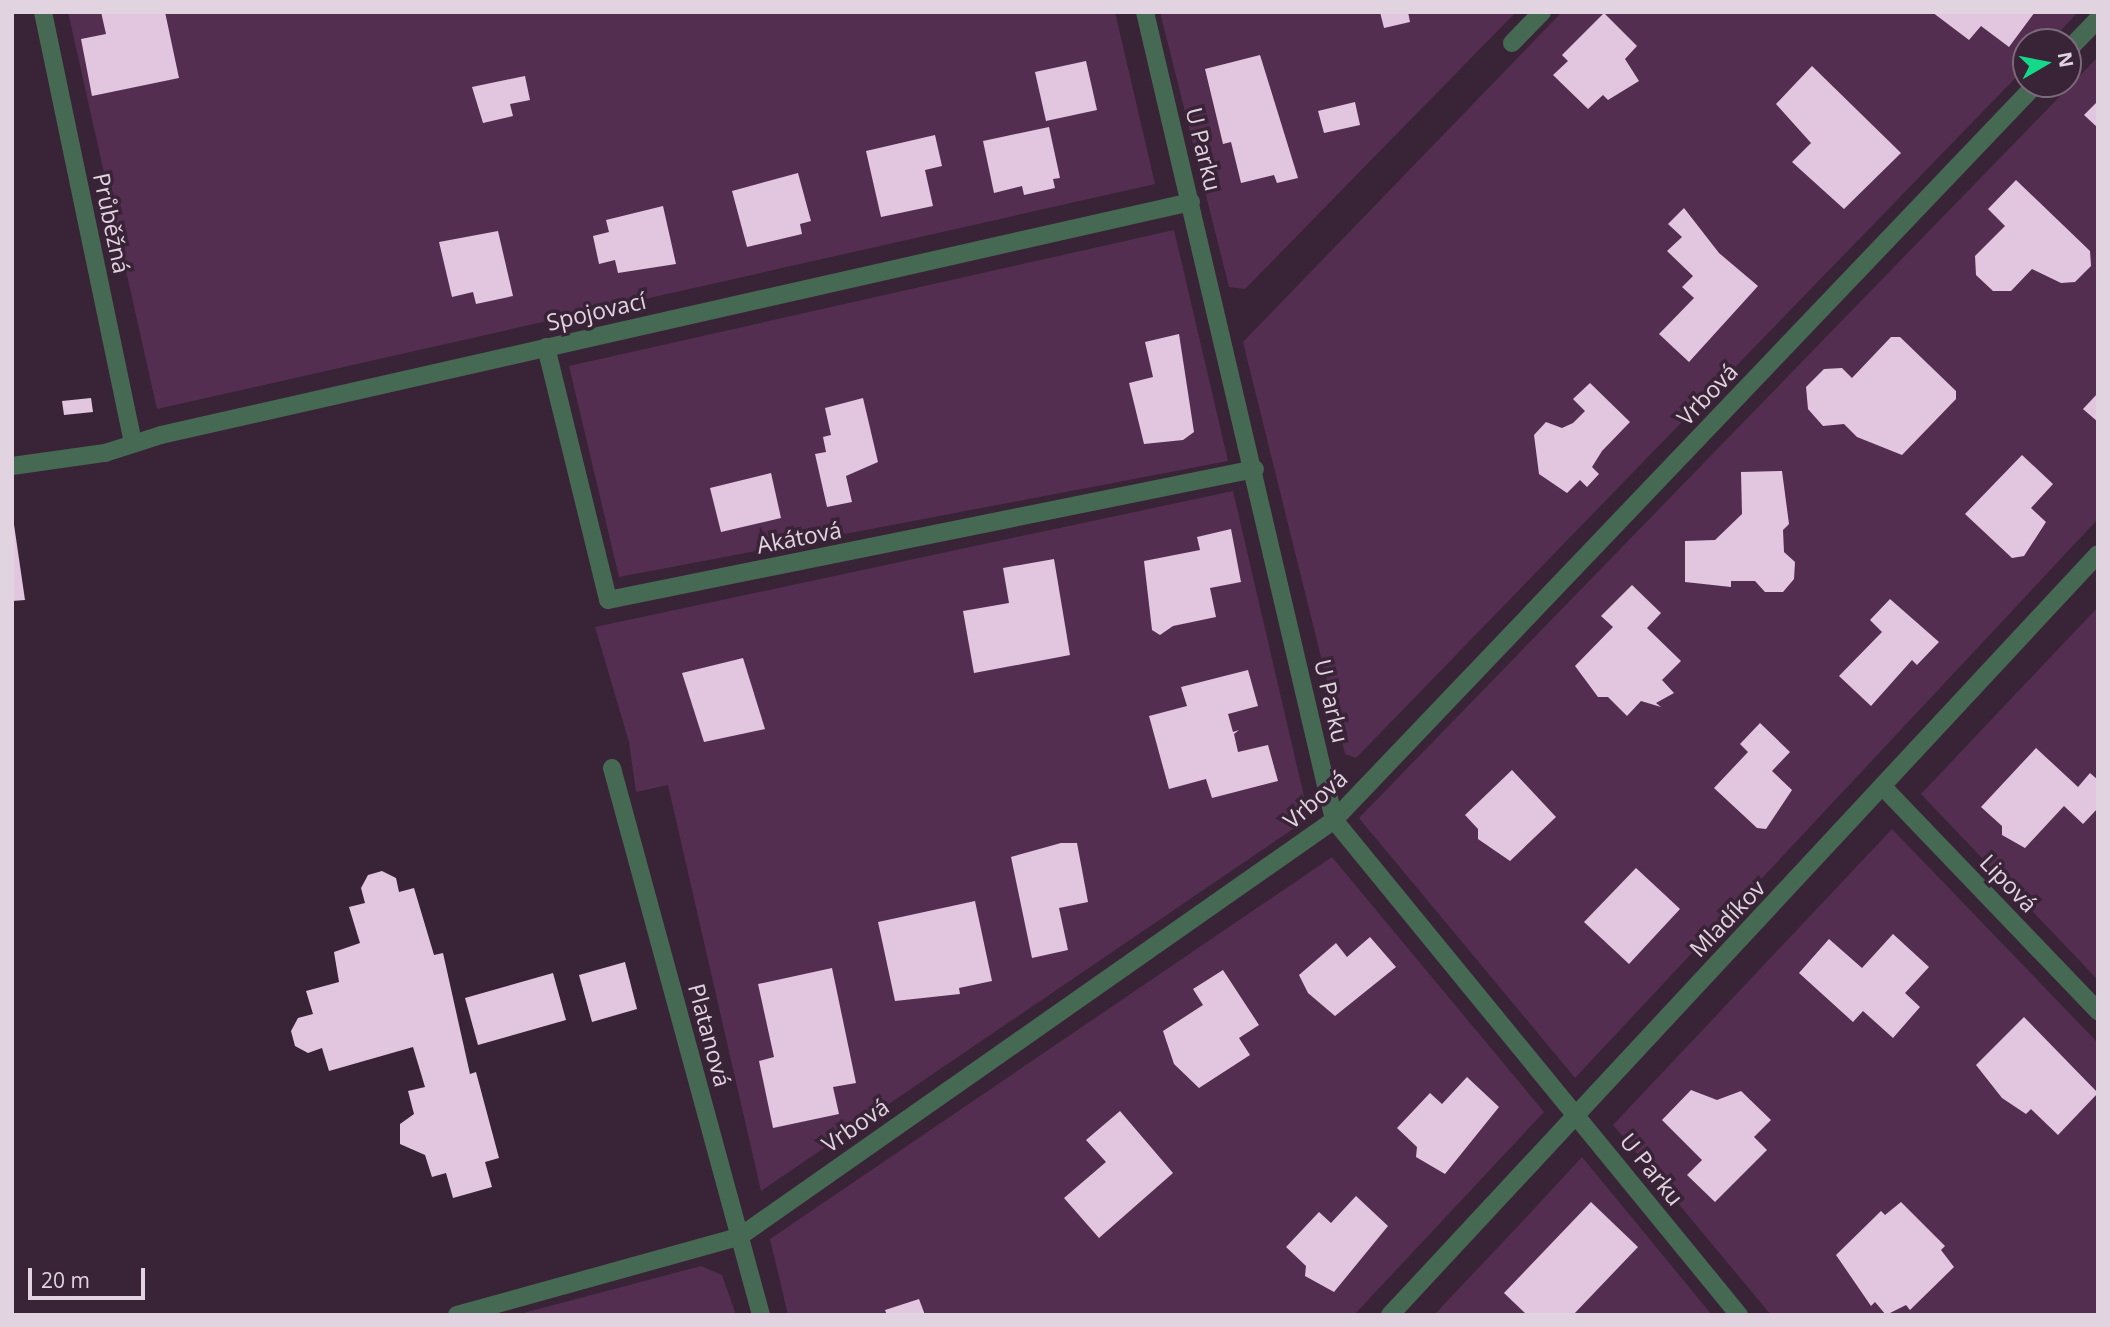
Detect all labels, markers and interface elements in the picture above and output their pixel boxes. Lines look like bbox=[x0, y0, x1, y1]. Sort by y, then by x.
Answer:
north arrow bbox=[2012, 28, 2082, 98]
text: N bbox=[2052, 50, 2080, 70]
street label: U Parku bbox=[1180, 104, 1228, 194]
street label: Průběžná bbox=[88, 170, 136, 276]
street label: Spojovací bbox=[544, 286, 648, 336]
street label: Vrbová bbox=[1671, 357, 1743, 431]
street label: Akátová bbox=[754, 515, 844, 559]
street label: U Parku bbox=[1309, 657, 1355, 745]
street label: Vrbová bbox=[1278, 764, 1352, 834]
street label: Lipová bbox=[1975, 848, 2043, 918]
street label: Mladíkov bbox=[1684, 874, 1770, 962]
street label: Platanová bbox=[683, 980, 737, 1090]
street label: Vrbová bbox=[816, 1092, 894, 1158]
street label: U Parku bbox=[1615, 1127, 1689, 1211]
scale bar bbox=[32, 1254, 149, 1298]
text: 20 m bbox=[41, 1266, 90, 1294]

